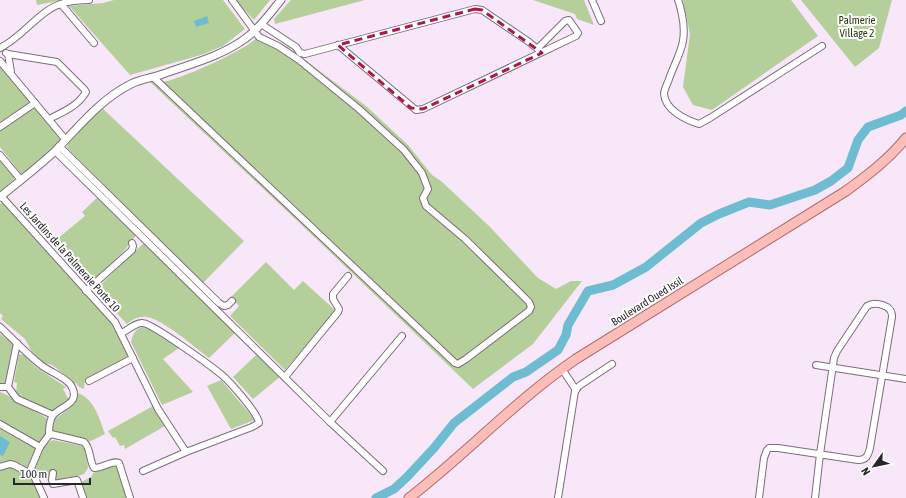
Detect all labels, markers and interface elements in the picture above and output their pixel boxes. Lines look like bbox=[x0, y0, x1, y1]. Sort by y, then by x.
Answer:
park label: Palmerie Village 2 bbox=[839, 14, 875, 39]
street label: Les Jardins de la Palmeraie Porte 10 bbox=[18, 200, 122, 314]
street label: Boulevard Oued Issil bbox=[609, 274, 685, 328]
north arrow bbox=[854, 446, 894, 486]
scale bar bbox=[14, 460, 90, 486]
text: N bbox=[859, 465, 872, 477]
text: 100 m bbox=[20, 467, 47, 481]

